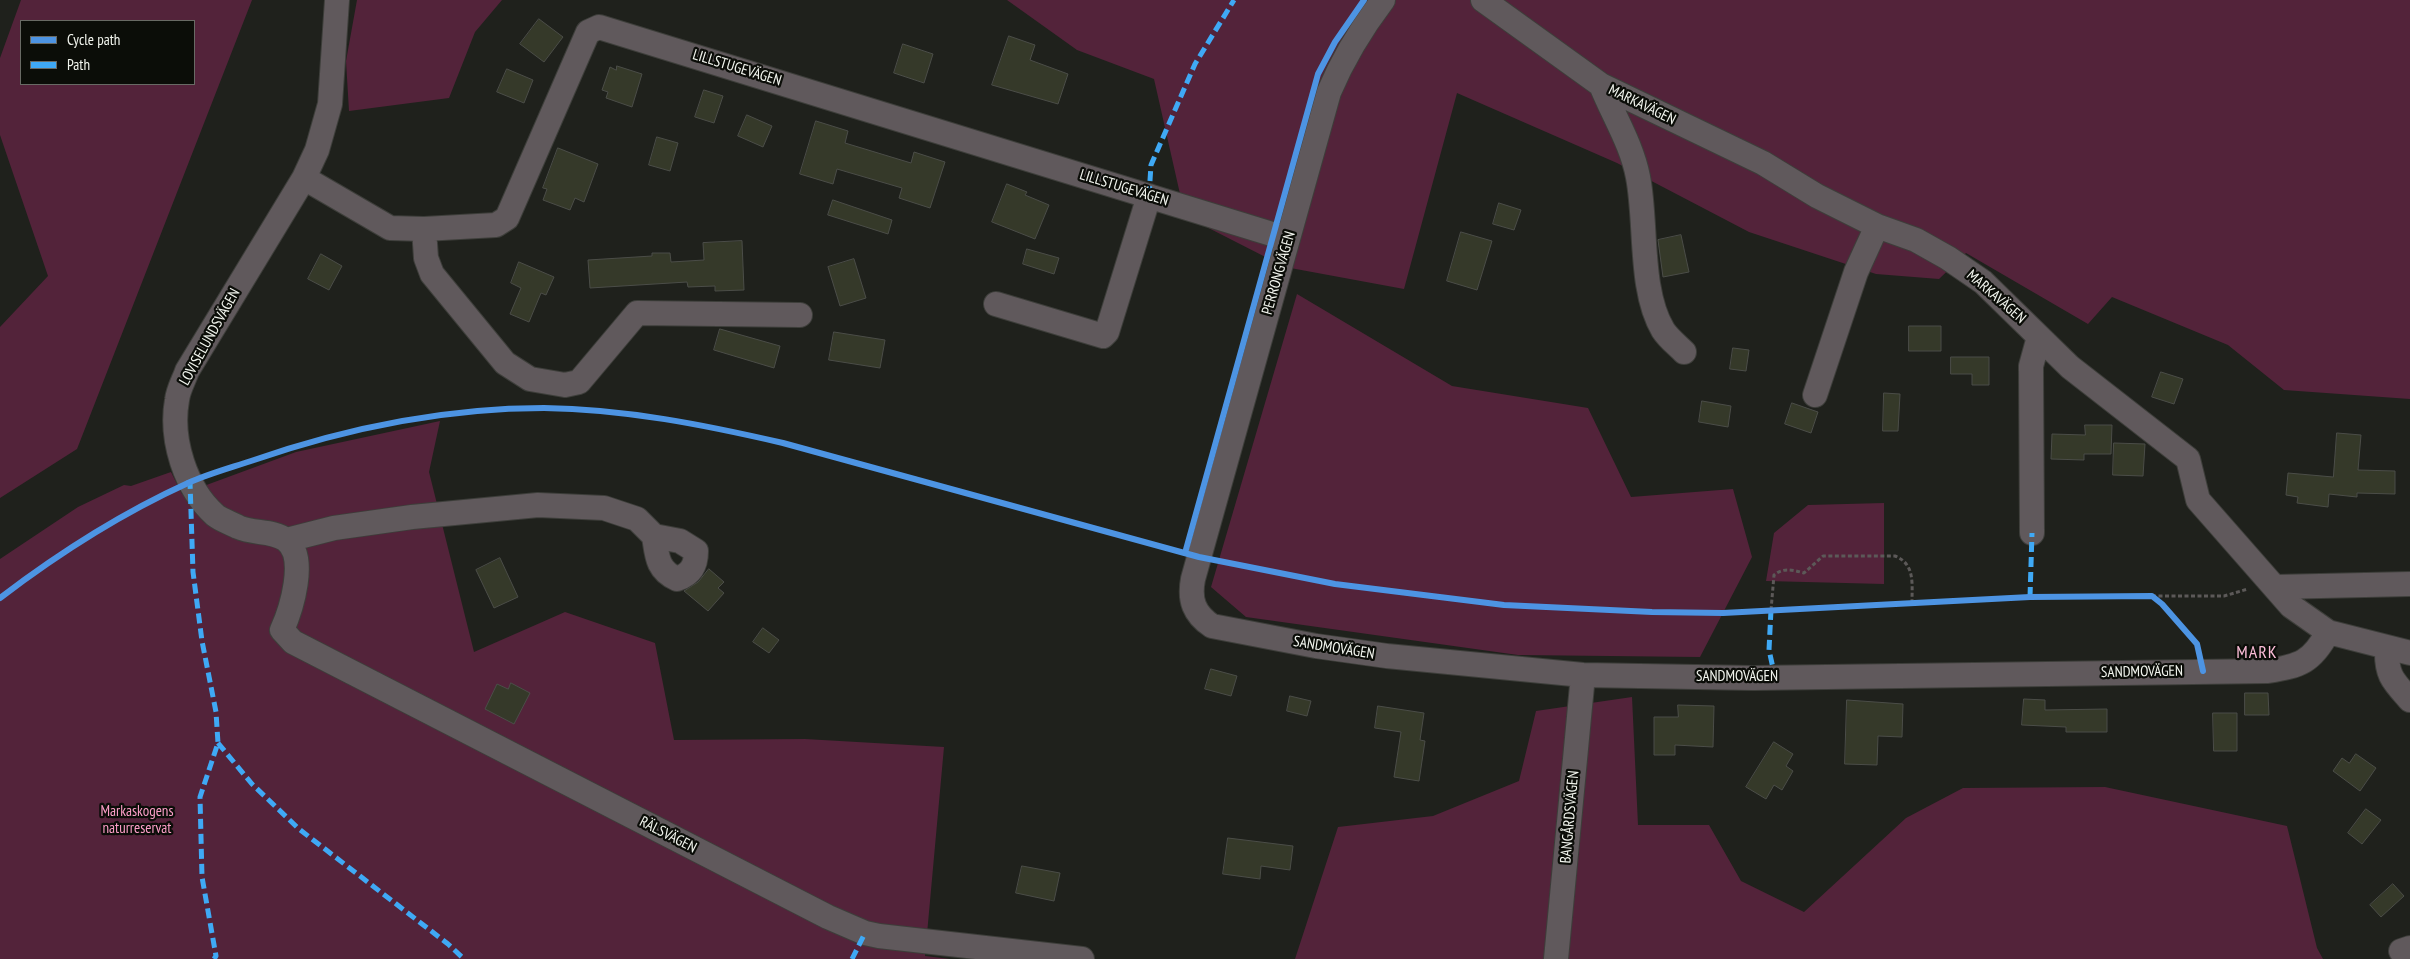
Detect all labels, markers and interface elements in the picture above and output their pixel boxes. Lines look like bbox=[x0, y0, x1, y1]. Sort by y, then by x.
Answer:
legend bbox=[20, 20, 195, 85]
text: Cycle path bbox=[67, 30, 120, 49]
street label: LILLSTUGEVÄGEN bbox=[690, 46, 784, 90]
text: Path bbox=[67, 55, 90, 74]
street label: MARKAVÄGEN bbox=[1606, 81, 1678, 129]
street label: LILLSTUGEVÄGEN bbox=[1077, 166, 1171, 210]
street label: PERRONGVÄGEN bbox=[1259, 229, 1299, 317]
street label: MARKAVÄGEN bbox=[1963, 266, 2029, 328]
street label: LOVISELUNDSVÄGEN bbox=[176, 285, 244, 389]
street label: SANDMOVÄGEN bbox=[1292, 633, 1376, 663]
district label: MARK bbox=[2236, 642, 2278, 664]
street label: SANDMOVÄGEN bbox=[2101, 662, 2183, 682]
street label: SANDMOVÄGEN bbox=[1696, 668, 1778, 686]
street label: BANGÅRDSVÄGEN bbox=[1557, 770, 1583, 864]
park label: Markaskogens naturreservat bbox=[100, 803, 174, 838]
street label: RÄLSVÄGEN bbox=[636, 813, 700, 857]

